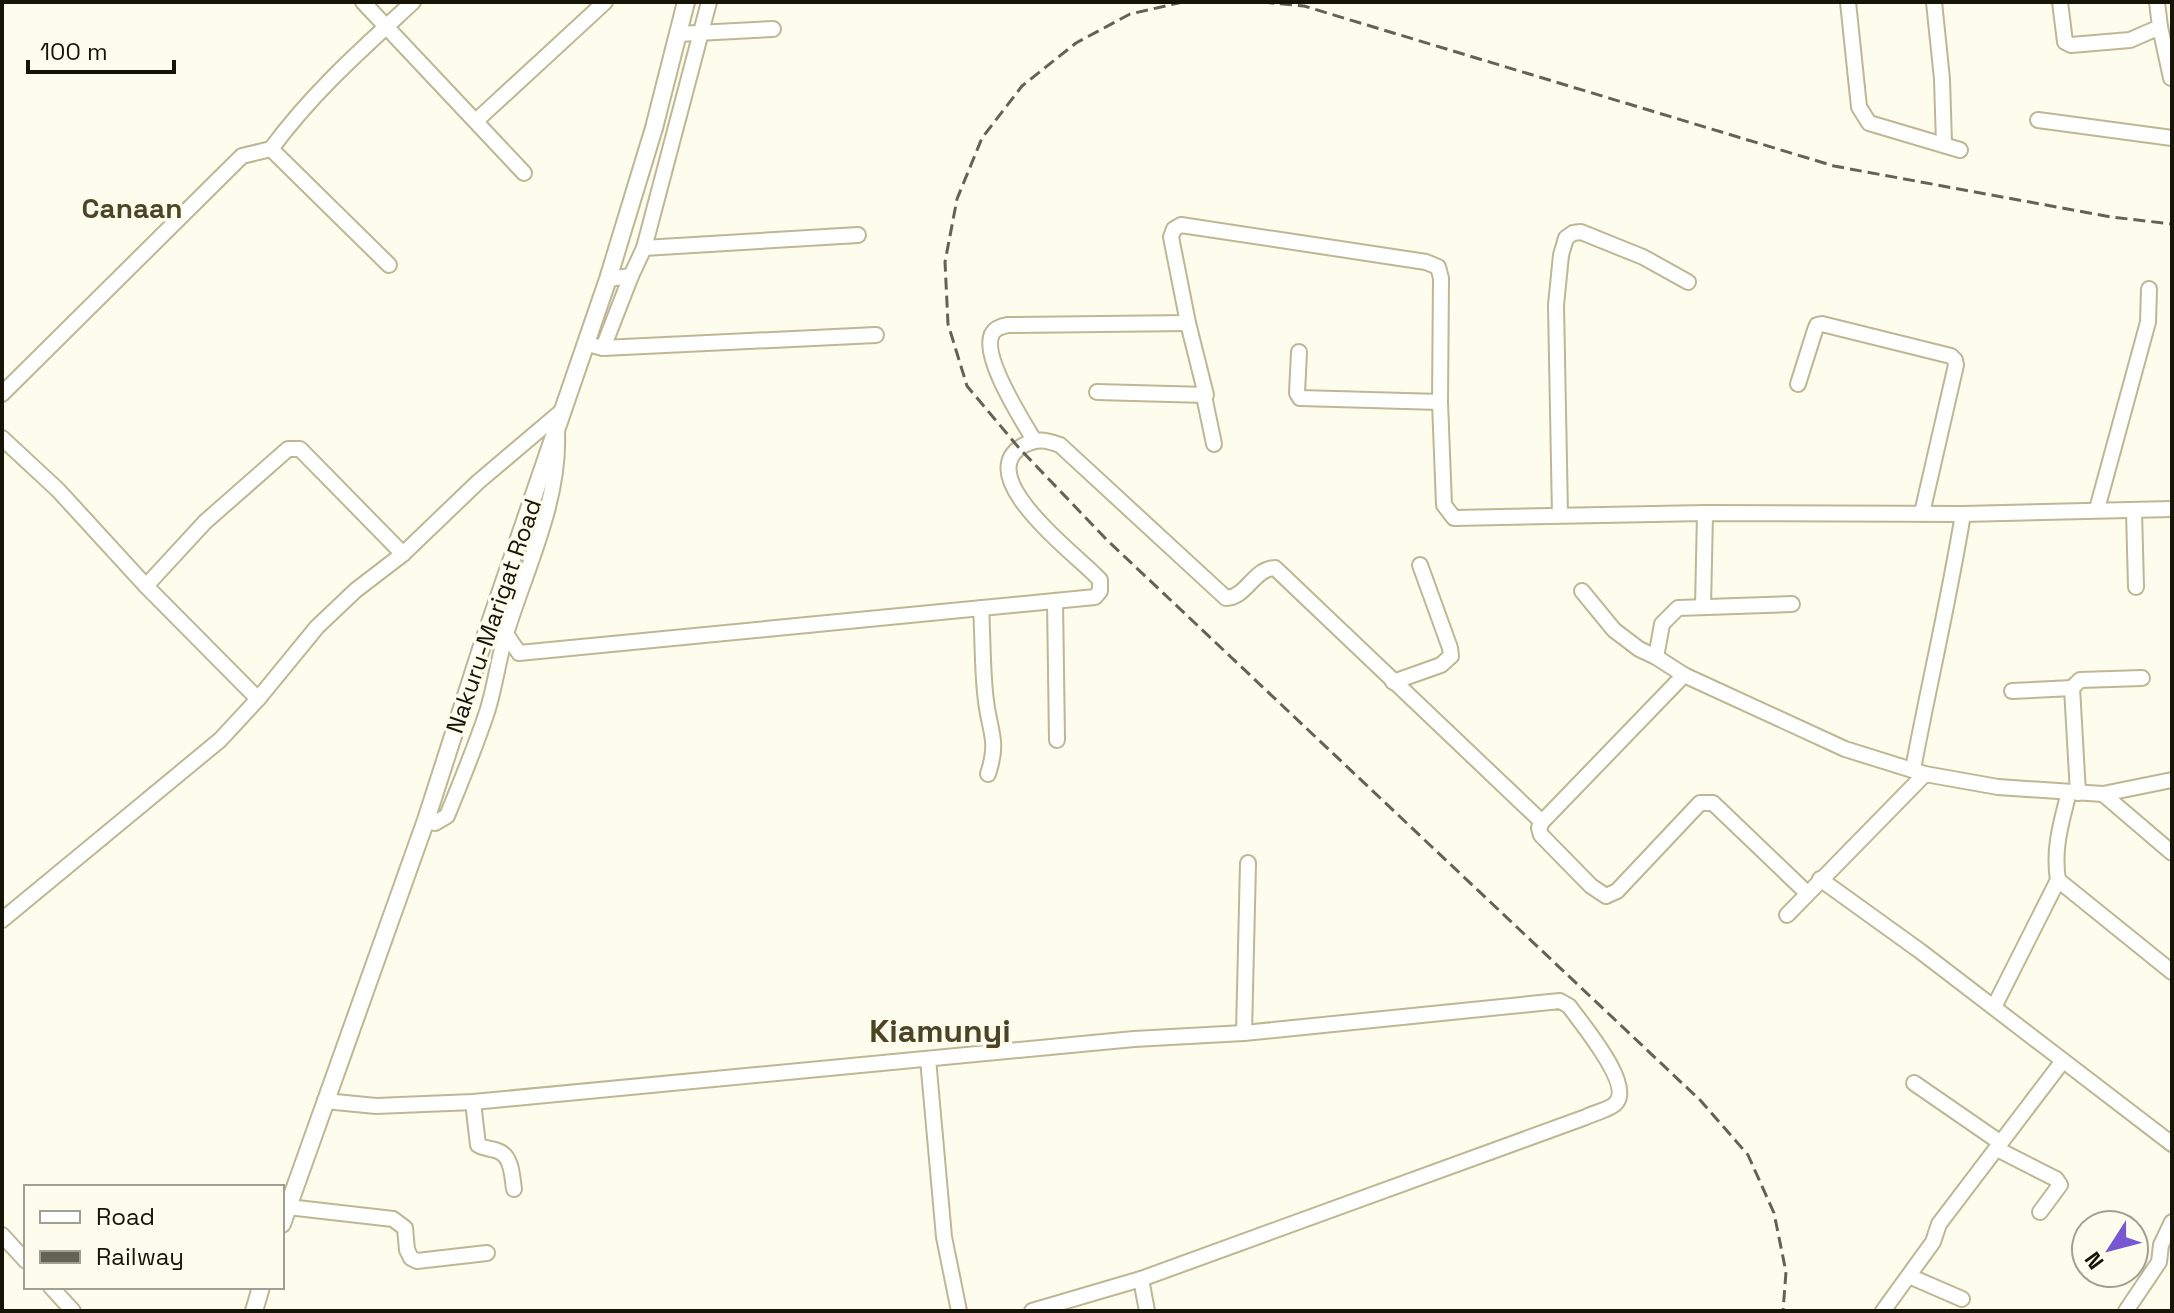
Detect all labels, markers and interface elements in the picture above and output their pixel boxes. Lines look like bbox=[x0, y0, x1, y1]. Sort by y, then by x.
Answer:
scale bar bbox=[28, 24, 174, 74]
text: 100 m bbox=[40, 36, 108, 67]
district label: Canaan bbox=[81, 190, 183, 226]
street label: Nakuru-Marigat Road bbox=[439, 494, 548, 737]
district label: Kiamunyi bbox=[869, 1011, 1011, 1051]
legend bbox=[24, 1185, 284, 1289]
text: Road bbox=[96, 1201, 155, 1232]
north arrow bbox=[2070, 1209, 2150, 1289]
text: Railway bbox=[96, 1241, 184, 1272]
text: N bbox=[2078, 1247, 2109, 1275]

